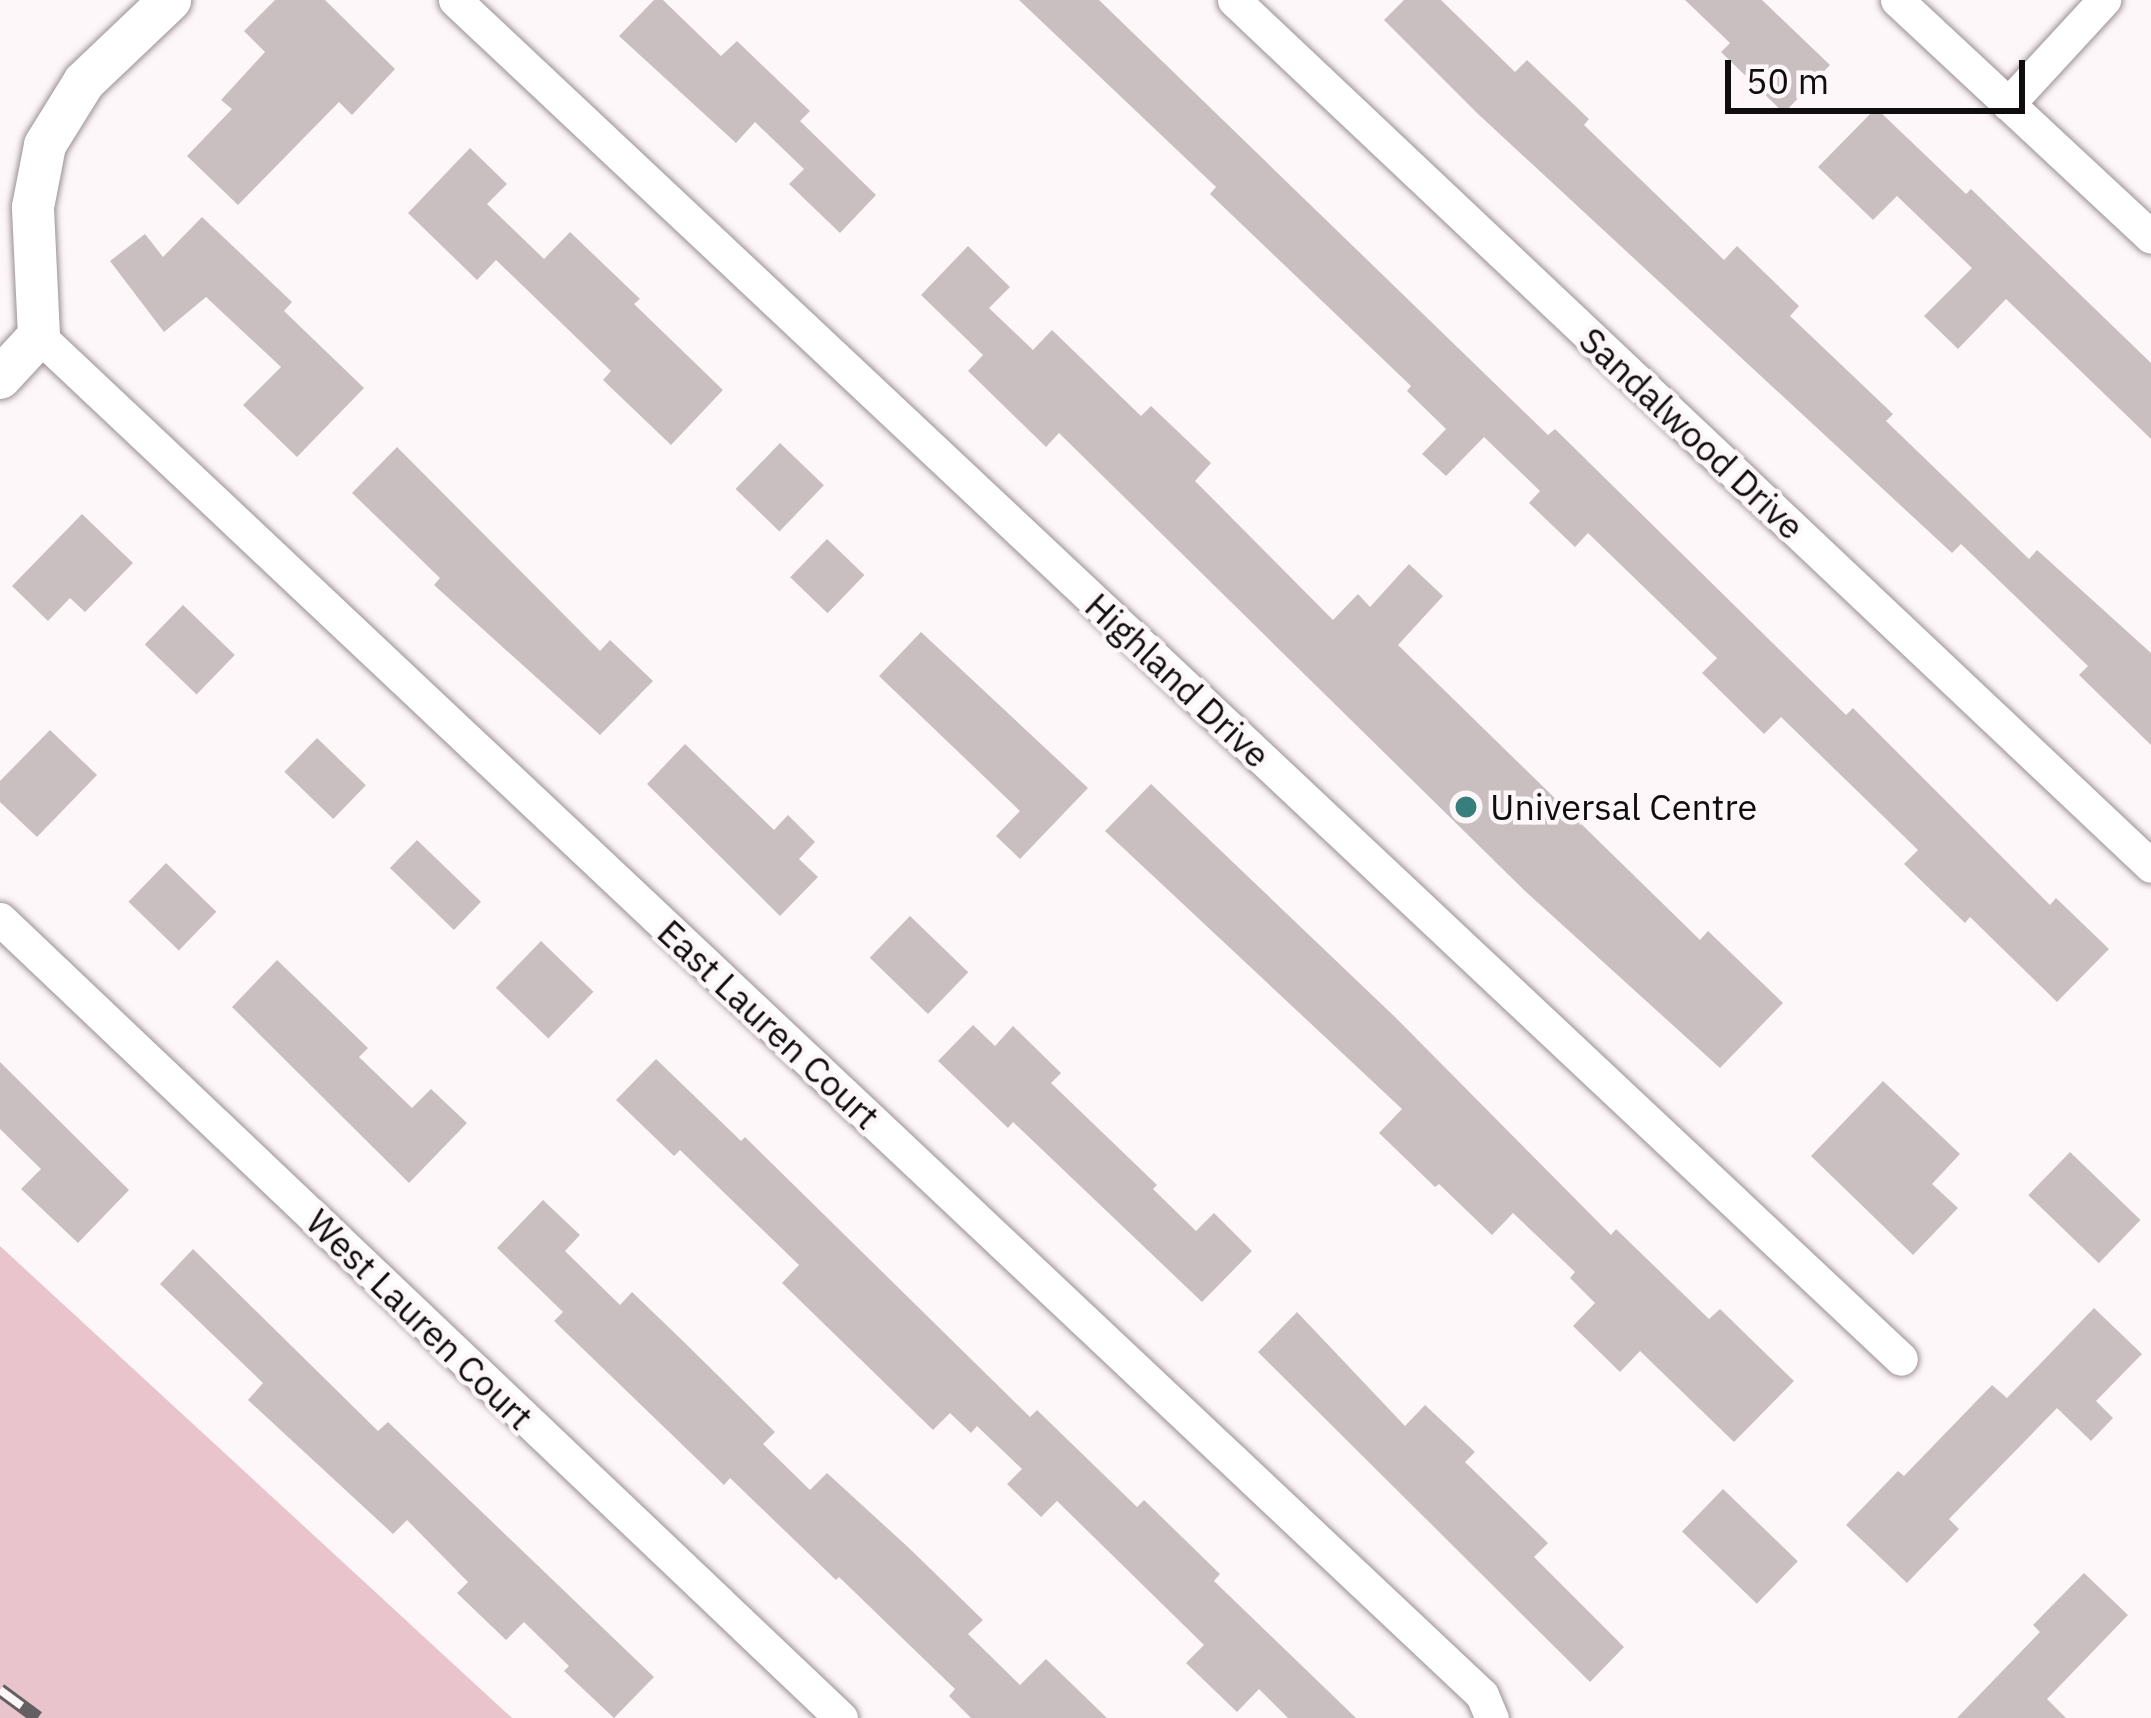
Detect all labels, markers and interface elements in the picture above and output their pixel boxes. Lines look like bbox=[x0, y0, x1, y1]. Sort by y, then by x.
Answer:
scale bar bbox=[1731, 36, 2031, 110]
text: 50 m bbox=[1746, 57, 1829, 104]
street label: Sandalwood Drive bbox=[1571, 318, 1813, 548]
street label: Highland Drive bbox=[1077, 584, 1279, 776]
place label: Universal Centre bbox=[1490, 785, 1757, 829]
marker: Universal Centre bbox=[1453, 794, 1479, 820]
street label: East Lauren Court bbox=[649, 910, 889, 1138]
street label: West Lauren Court bbox=[298, 1200, 542, 1438]

